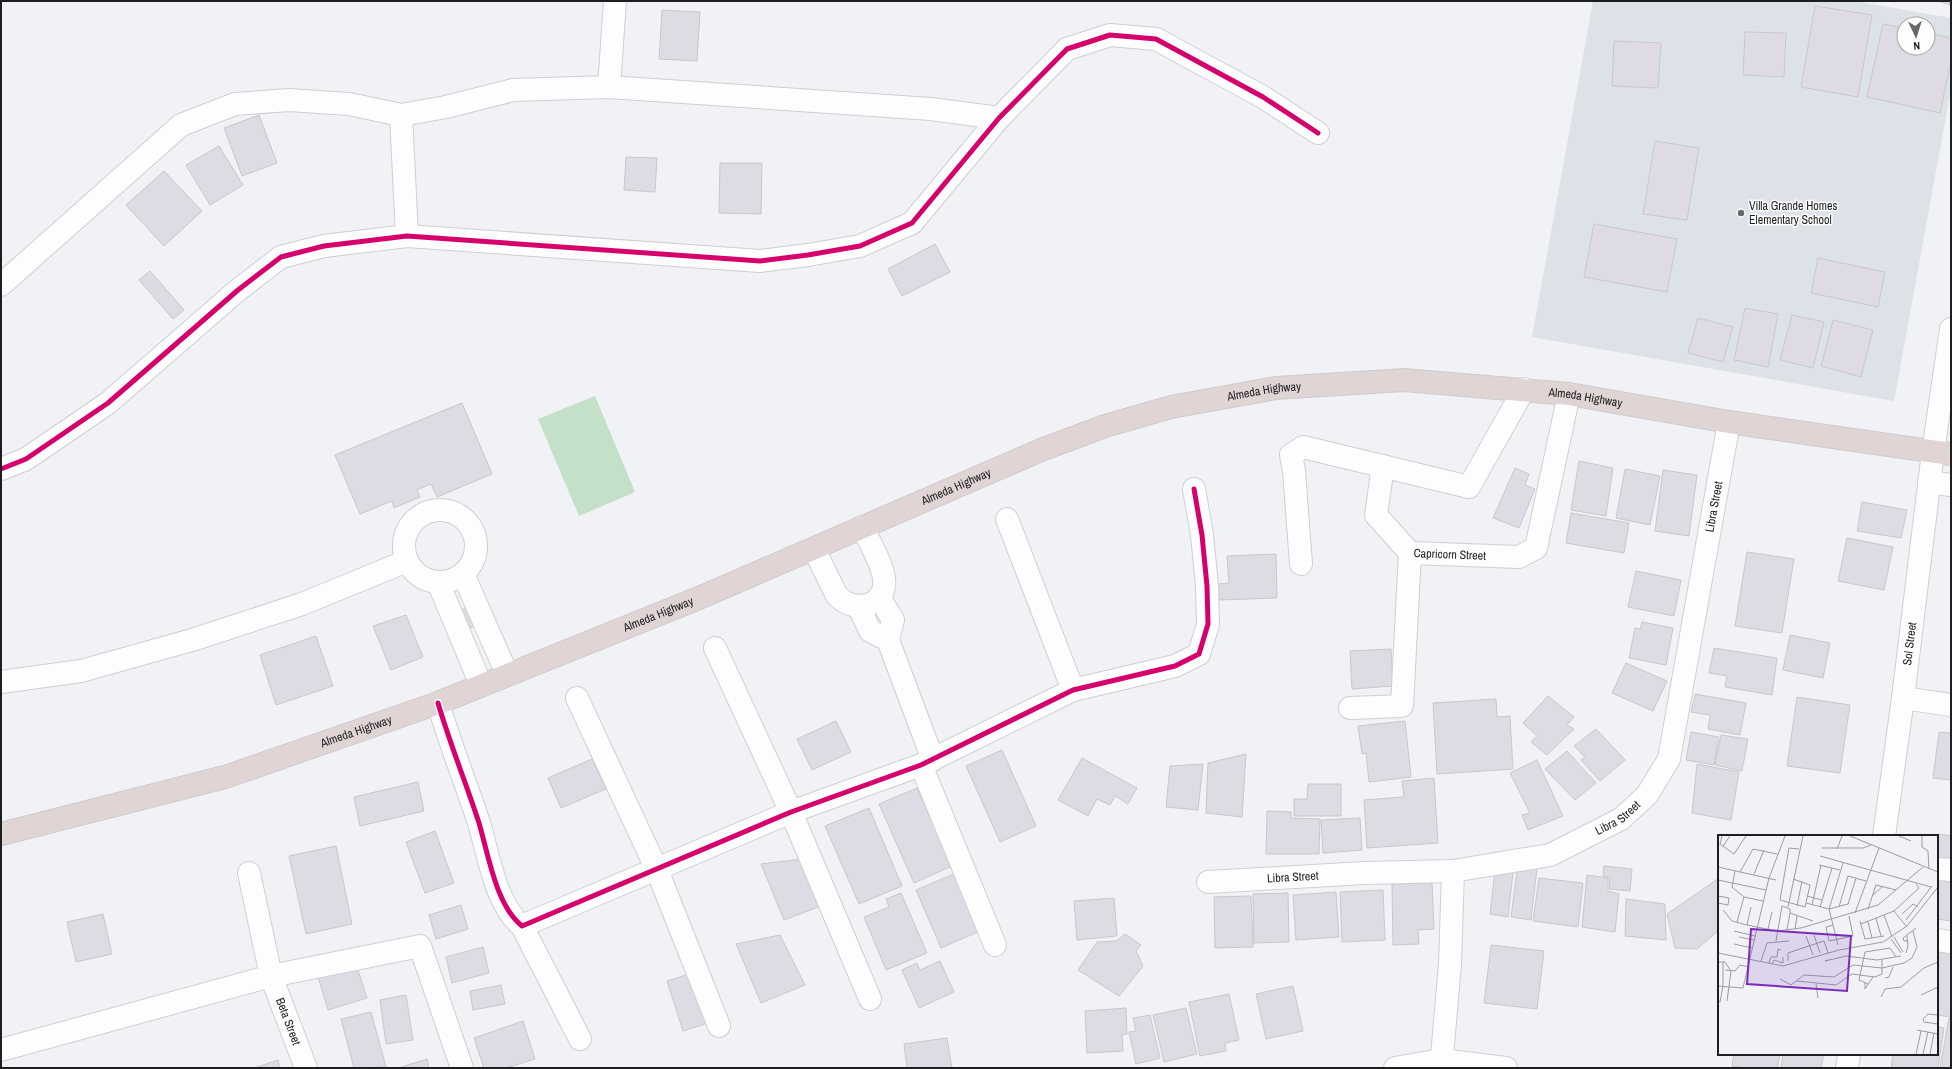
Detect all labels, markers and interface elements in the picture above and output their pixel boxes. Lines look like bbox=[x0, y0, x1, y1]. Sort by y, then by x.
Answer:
north arrow bbox=[1896, 16, 1936, 56]
text: N bbox=[1913, 39, 1920, 53]
place label: Villa Grande Homes Elementary School bbox=[1749, 198, 1838, 228]
marker: Villa Grande Homes Elementary School bbox=[1736, 208, 1746, 218]
street label: Almeda Highway bbox=[1225, 378, 1301, 405]
street label: Almeda Highway bbox=[1547, 384, 1624, 411]
street label: Almeda Highway bbox=[918, 465, 993, 509]
street label: Libra Street bbox=[1702, 480, 1726, 534]
street label: Capricorn Street bbox=[1413, 545, 1486, 564]
street label: Almeda Highway bbox=[620, 593, 696, 636]
street label: Sol Street bbox=[1899, 621, 1920, 666]
street label: Almeda Highway bbox=[317, 712, 394, 752]
street label: Libra Street bbox=[1592, 797, 1644, 839]
inset map bbox=[1718, 835, 1938, 1055]
street label: Libra Street bbox=[1267, 868, 1319, 887]
street label: Beta Street bbox=[272, 996, 305, 1048]

